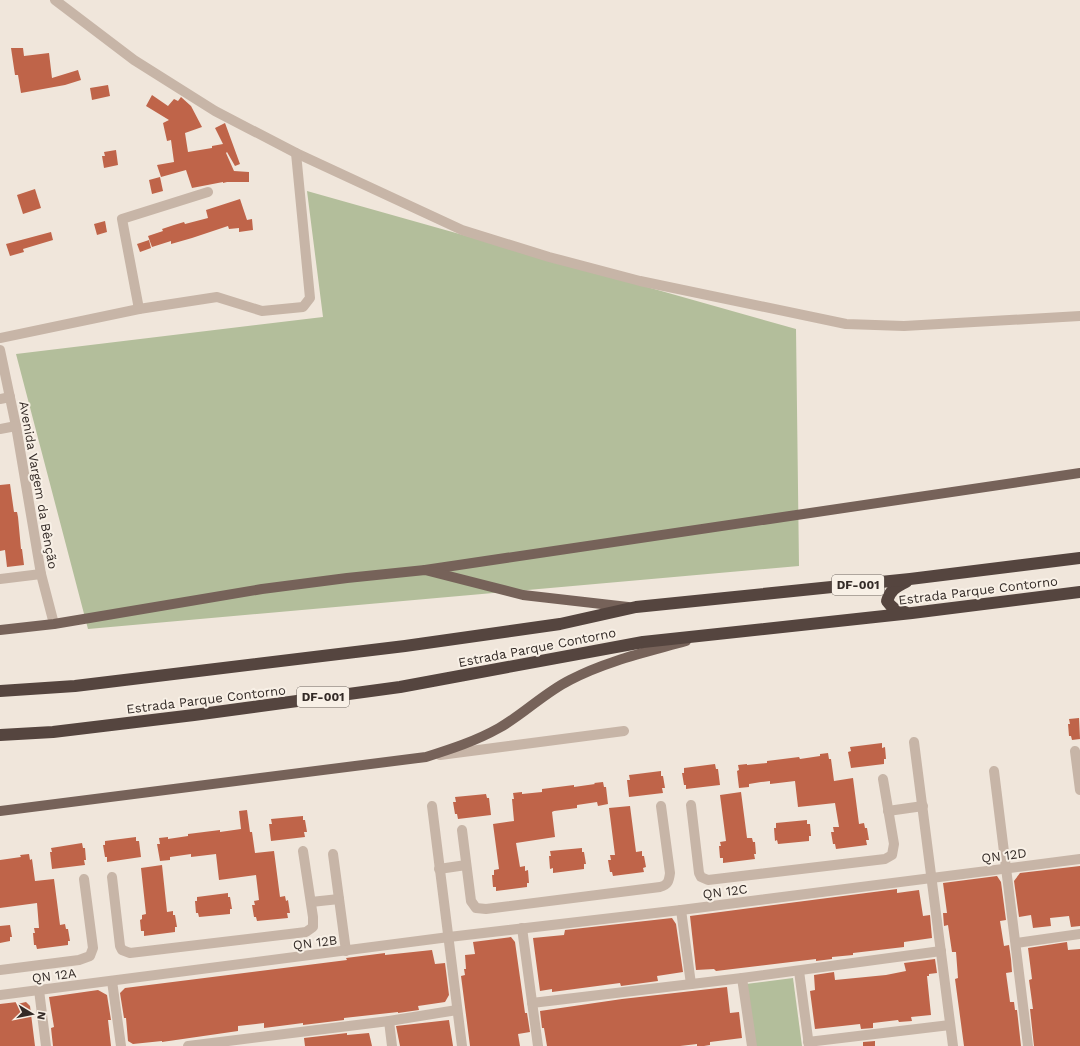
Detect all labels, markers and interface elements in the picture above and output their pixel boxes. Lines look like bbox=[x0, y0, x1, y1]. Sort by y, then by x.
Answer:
street label: Avenida Vargem da Bênção bbox=[16, 400, 61, 571]
street label: Estrada Parque Contorno bbox=[898, 573, 1059, 608]
road number: DF-001 bbox=[832, 575, 884, 595]
street label: Estrada Parque Contorno bbox=[457, 625, 617, 670]
street label: Estrada Parque Contorno bbox=[126, 682, 287, 717]
road number: DF-001 bbox=[297, 687, 349, 707]
street label: QN 12D bbox=[981, 845, 1028, 866]
street label: QN 12C bbox=[702, 881, 748, 902]
street label: QN 12B bbox=[292, 932, 338, 953]
street label: QN 12A bbox=[31, 965, 78, 986]
north arrow bbox=[12, 994, 52, 1034]
text: N bbox=[34, 1011, 48, 1021]

